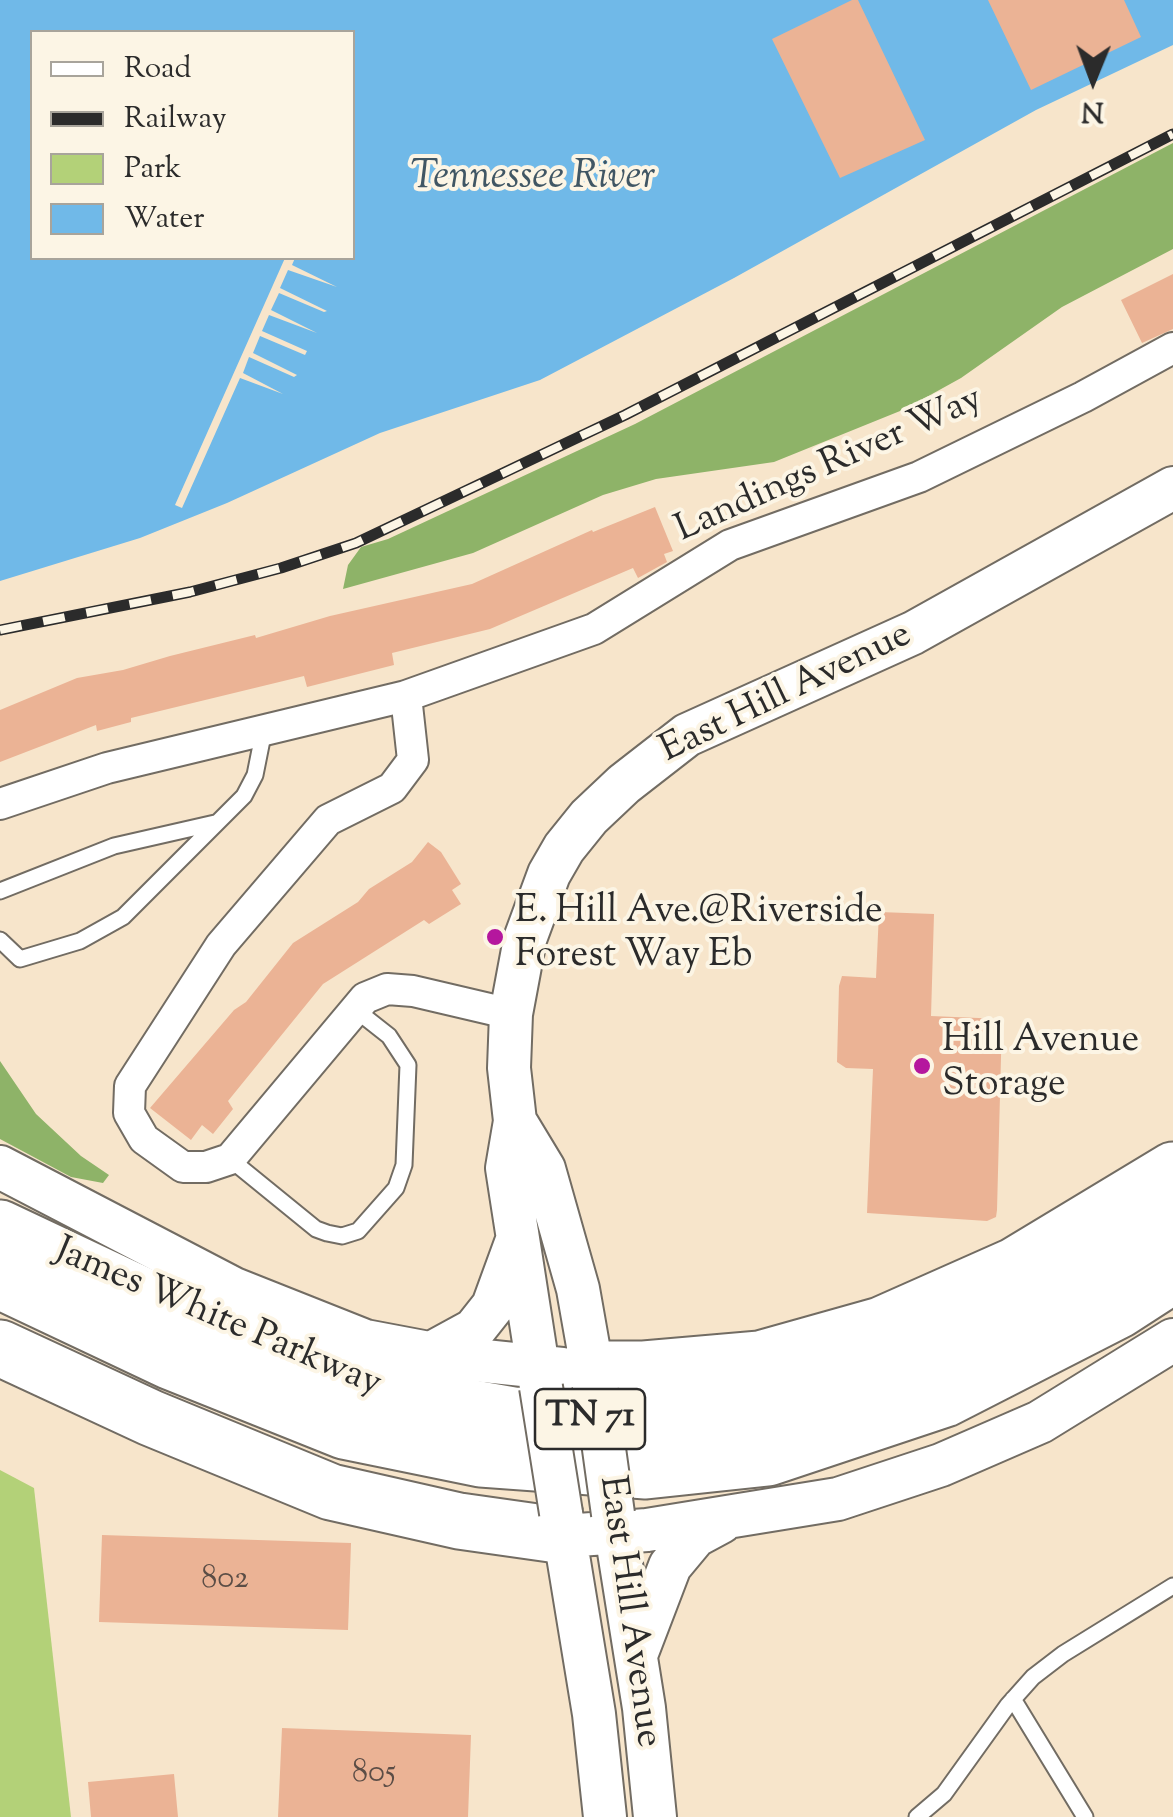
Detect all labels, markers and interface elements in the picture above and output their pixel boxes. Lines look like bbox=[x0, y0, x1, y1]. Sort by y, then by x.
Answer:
legend bbox=[30, 30, 355, 260]
north arrow bbox=[1043, 30, 1143, 130]
text: Road bbox=[124, 48, 191, 91]
text: N bbox=[1081, 90, 1104, 130]
text: Railway bbox=[124, 98, 227, 141]
text: Park bbox=[124, 148, 181, 191]
water label: Tennessee River bbox=[411, 156, 655, 204]
text: Water bbox=[124, 198, 205, 241]
street label: Landings River Way bbox=[670, 379, 990, 555]
street label: East Hill Avenue bbox=[654, 615, 920, 775]
place label: E. Hill Ave.@Riverside Forest Way Eb bbox=[515, 892, 883, 982]
marker: E. Hill Ave.@Riverside Forest Way Eb bbox=[484, 926, 506, 948]
place label: Hill Avenue Storage bbox=[942, 1021, 1139, 1110]
marker: Hill Avenue Storage bbox=[911, 1055, 933, 1077]
street label: James White Parkway bbox=[47, 1231, 387, 1409]
road number: TN 71 bbox=[535, 1389, 645, 1449]
street label: East Hill Avenue bbox=[585, 1473, 669, 1751]
house number: 802 bbox=[201, 1563, 249, 1601]
house number: 805 bbox=[352, 1757, 396, 1795]

